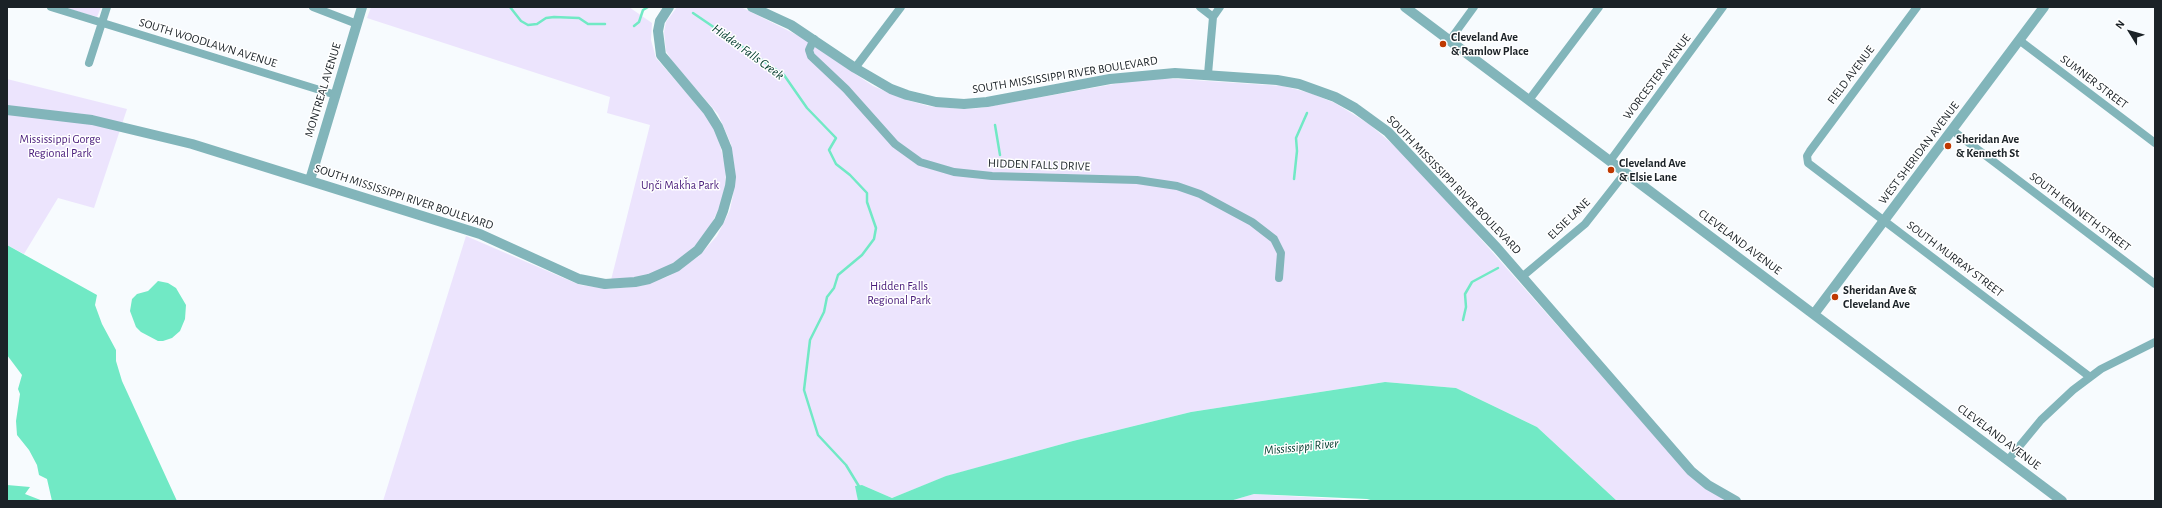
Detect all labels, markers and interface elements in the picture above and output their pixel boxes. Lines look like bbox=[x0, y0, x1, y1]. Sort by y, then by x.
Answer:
north arrow bbox=[2110, 12, 2150, 52]
street label: SOUTH WOODLAWN AVENUE bbox=[137, 15, 279, 71]
text: N bbox=[2113, 18, 2127, 31]
water label: Hidden Falls Creek bbox=[709, 21, 787, 83]
place label: Cleveland Ave & Ramlow Place bbox=[1451, 30, 1529, 58]
street label: WORCESTER AVENUE bbox=[1620, 31, 1694, 123]
marker: Cleveland Ave & Ramlow Place bbox=[1438, 39, 1448, 49]
street label: MONTREAL AVENUE bbox=[302, 41, 344, 139]
street label: FIELD AVENUE bbox=[1824, 43, 1878, 107]
street label: SUMNER STREET bbox=[2057, 52, 2131, 112]
street label: SOUTH MISSISSIPPI RIVER BOULEVARD bbox=[971, 53, 1159, 97]
street label: WEST SHERIDAN AVENUE bbox=[1876, 99, 1962, 207]
street label: SOUTH MISSISSIPPI RIVER BOULEVARD bbox=[1384, 113, 1524, 257]
park label: Mississippi Gorge Regional Park bbox=[19, 132, 101, 160]
place label: Sheridan Ave & Kenneth St bbox=[1956, 132, 2019, 160]
marker: Sheridan Ave & Kenneth St bbox=[1943, 141, 1953, 151]
street label: HIDDEN FALLS DRIVE bbox=[988, 156, 1090, 174]
place label: Cleveland Ave & Elsie Lane bbox=[1619, 156, 1686, 184]
street label: SOUTH MISSISSIPPI RIVER BOULEVARD bbox=[313, 161, 495, 233]
marker: Cleveland Ave & Elsie Lane bbox=[1606, 165, 1616, 175]
street label: SOUTH KENNETH STREET bbox=[2027, 169, 2133, 255]
park label: Uŋči Makȟa Park bbox=[641, 178, 719, 192]
street label: ELSIE LANE bbox=[1545, 195, 1593, 243]
street label: CLEVELAND AVENUE bbox=[1696, 206, 1784, 278]
street label: SOUTH MURRAY STREET bbox=[1904, 218, 2006, 300]
park label: Hidden Falls Regional Park bbox=[867, 279, 931, 307]
place label: Sheridan Ave & Cleveland Ave bbox=[1843, 283, 1917, 311]
marker: Sheridan Ave & Cleveland Ave bbox=[1830, 292, 1840, 302]
street label: CLEVELAND AVENUE bbox=[1955, 401, 2043, 473]
water label: Mississippi River bbox=[1263, 435, 1339, 459]

